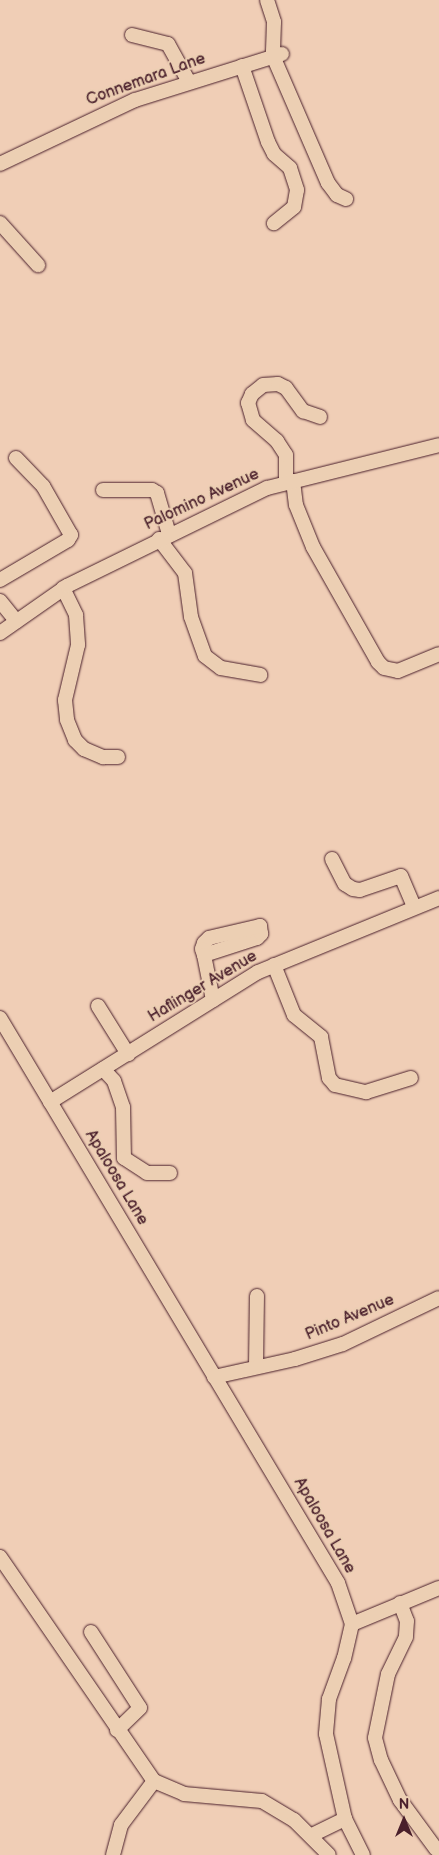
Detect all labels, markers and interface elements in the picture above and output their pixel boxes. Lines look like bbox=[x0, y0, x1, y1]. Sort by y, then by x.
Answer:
street label: Connemara Lane bbox=[84, 50, 208, 110]
street label: Palomino Avenue bbox=[142, 465, 262, 535]
street label: Haflinger Avenue bbox=[145, 947, 261, 1027]
street label: Apaloosa Lane bbox=[80, 1127, 152, 1229]
street label: Pinto Avenue bbox=[303, 1291, 397, 1345]
street label: Apaloosa Lane bbox=[289, 1475, 359, 1577]
north arrow bbox=[379, 1795, 429, 1845]
text: N bbox=[399, 1796, 409, 1813]

